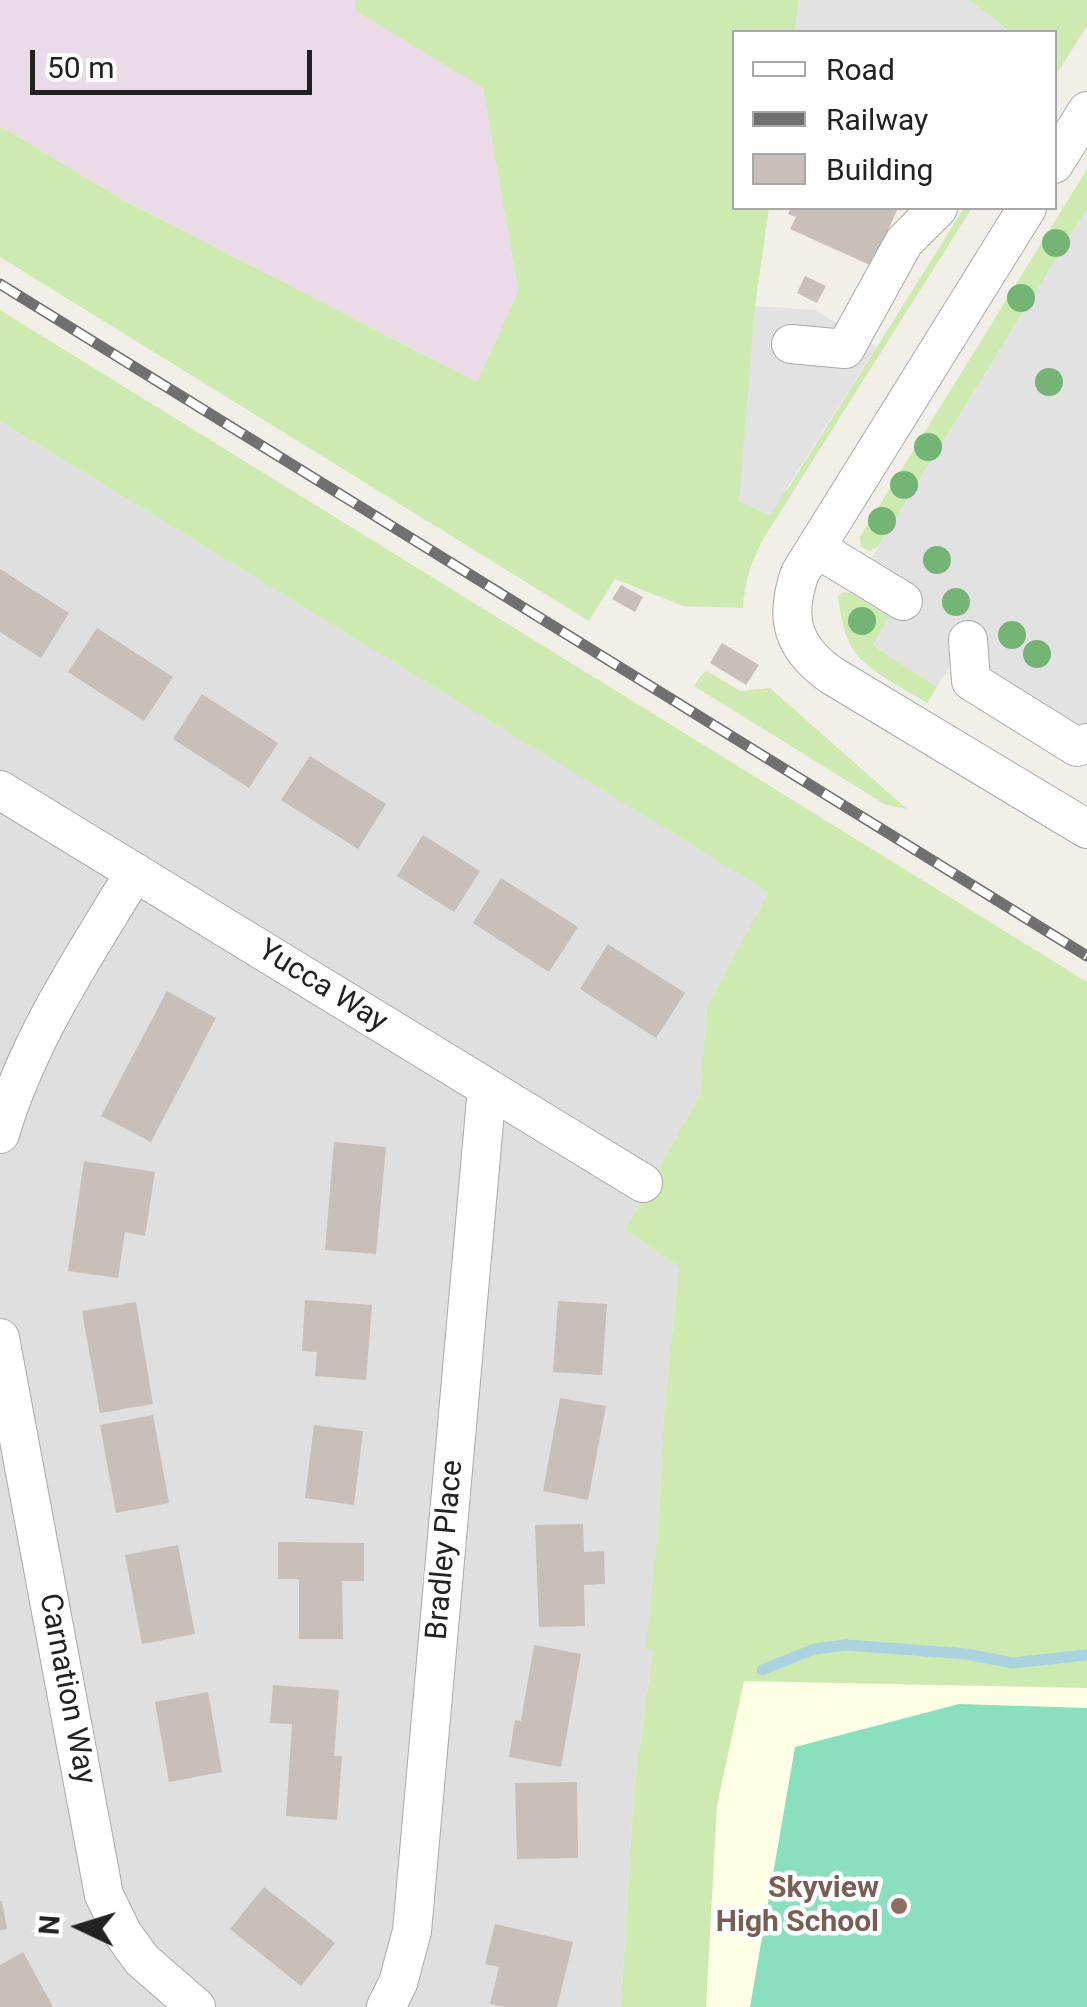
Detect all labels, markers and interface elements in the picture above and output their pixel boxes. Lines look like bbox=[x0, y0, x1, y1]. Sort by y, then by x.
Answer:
scale bar bbox=[35, 30, 318, 92]
legend bbox=[732, 30, 1057, 210]
text: 50 m bbox=[47, 50, 114, 85]
text: Road bbox=[826, 52, 895, 87]
text: Railway bbox=[826, 102, 928, 137]
text: Building bbox=[826, 152, 933, 187]
street label: Yucca Way bbox=[251, 933, 393, 1041]
street label: Bradley Place bbox=[420, 1459, 472, 1641]
street label: Carnation Way bbox=[30, 1591, 102, 1787]
place label: Skyview High School bbox=[716, 1871, 879, 1942]
north arrow bbox=[30, 1877, 130, 1977]
marker: Skyview High School bbox=[888, 1895, 910, 1917]
text: N bbox=[32, 1914, 67, 1936]

